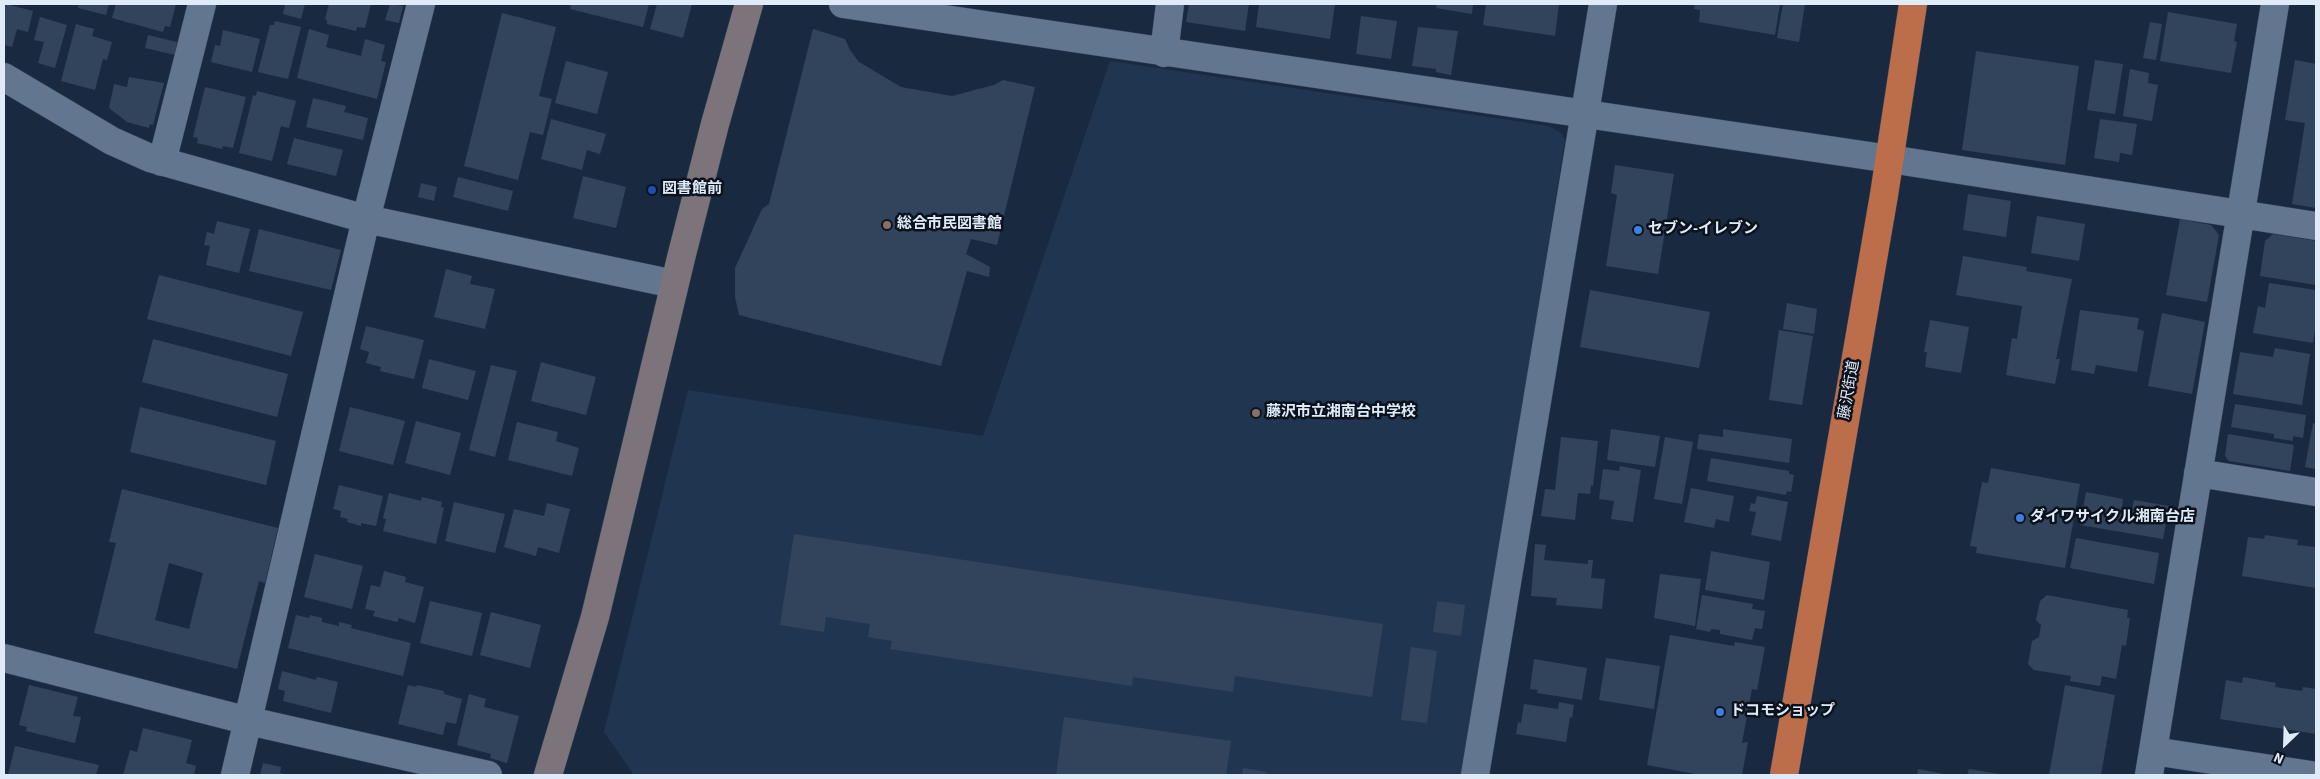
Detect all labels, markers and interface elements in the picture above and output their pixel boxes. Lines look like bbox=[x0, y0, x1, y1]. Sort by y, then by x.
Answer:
place label: 図書館前 bbox=[662, 181, 722, 199]
marker: 図書館前 bbox=[646, 184, 658, 196]
place label: 総合市民図書館 bbox=[897, 216, 1002, 234]
marker: 総合市民図書館 bbox=[881, 219, 893, 231]
place label: セブン-イレブン bbox=[1648, 221, 1758, 239]
marker: セブン-イレブン bbox=[1632, 224, 1644, 236]
street label: 藤沢街道 bbox=[1836, 359, 1864, 421]
place label: 藤沢市立湘南台中学校 bbox=[1266, 404, 1416, 422]
marker: 藤沢市立湘南台中学校 bbox=[1250, 407, 1262, 419]
place label: ダイワサイクル湘南台店 bbox=[2030, 509, 2195, 527]
marker: ダイワサイクル湘南台店 bbox=[2014, 512, 2026, 524]
place label: ドコモショップ bbox=[1730, 703, 1835, 721]
marker: ドコモショップ bbox=[1714, 706, 1726, 718]
north arrow bbox=[2260, 719, 2310, 769]
text: N bbox=[2271, 747, 2287, 769]

